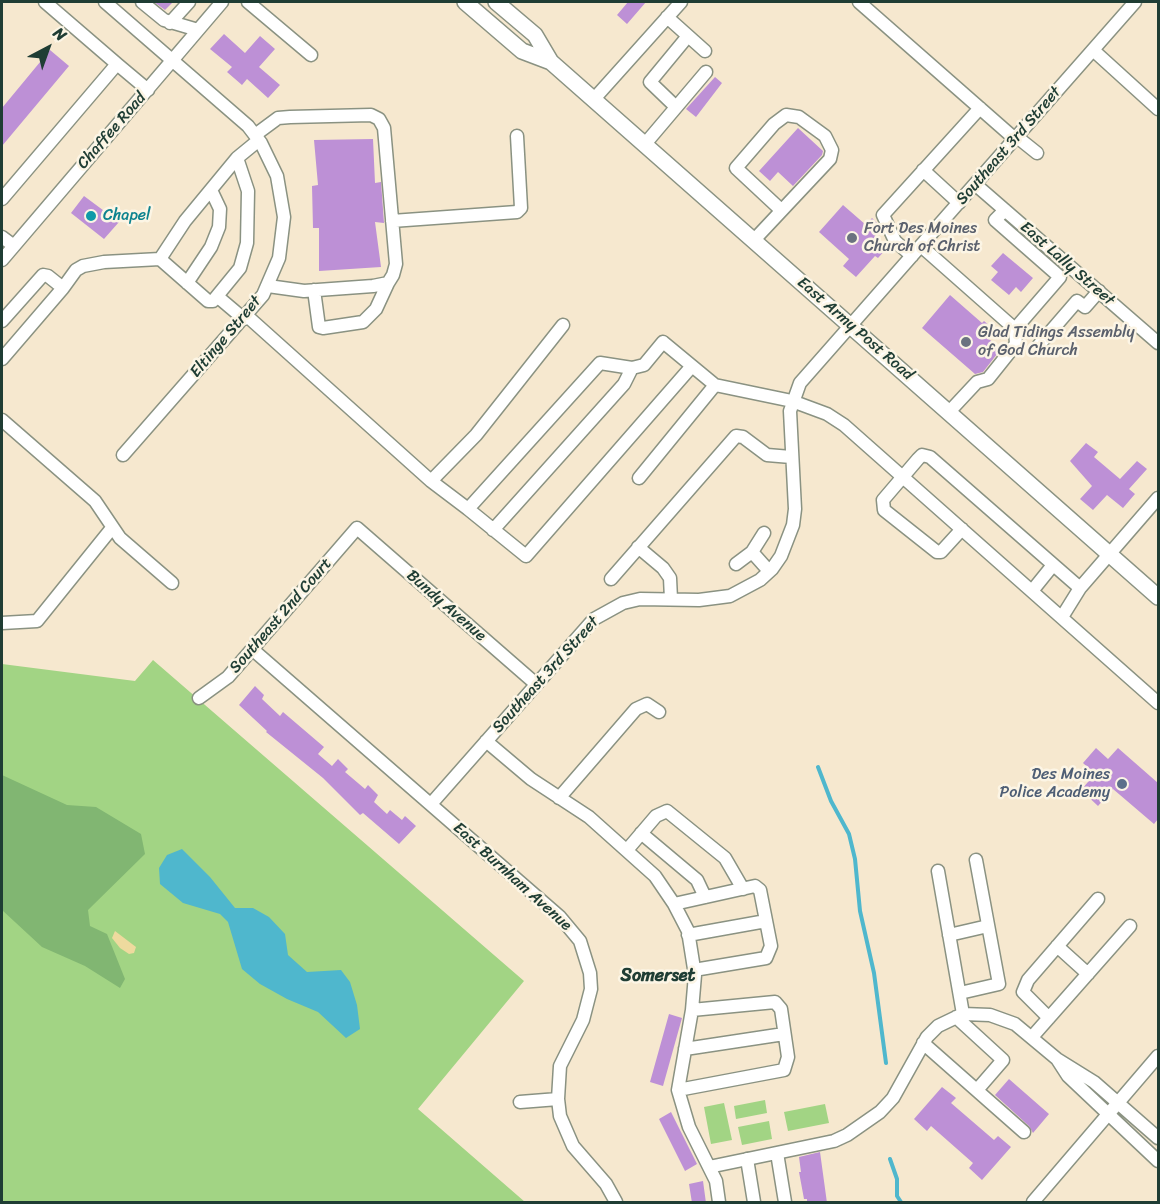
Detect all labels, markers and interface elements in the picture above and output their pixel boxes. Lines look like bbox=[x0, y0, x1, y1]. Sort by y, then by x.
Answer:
north arrow bbox=[18, 18, 78, 78]
text: N bbox=[46, 19, 74, 49]
street label: Southeast 3rd Street bbox=[953, 83, 1065, 209]
street label: Chaffee Road bbox=[74, 89, 150, 173]
place label: Chapel bbox=[103, 206, 151, 226]
marker: Chapel bbox=[84, 209, 98, 223]
street label: East Lally Street bbox=[1016, 218, 1118, 310]
place label: Fort Des Moines Church of Christ bbox=[864, 219, 980, 257]
marker: Fort Des Moines Church of Christ bbox=[845, 231, 859, 245]
street label: East Army Post Road bbox=[793, 273, 917, 385]
street label: Eltinge Street bbox=[186, 292, 266, 382]
place label: Glad Tidings Assembly of God Church bbox=[978, 323, 1135, 361]
marker: Glad Tidings Assembly of God Church bbox=[959, 335, 973, 349]
street label: Southeast 2nd Court bbox=[226, 555, 336, 677]
street label: Bundy Avenue bbox=[402, 566, 490, 646]
street label: Southeast 3rd Street bbox=[489, 613, 603, 737]
place label: Des Moines Police Academy bbox=[1000, 765, 1110, 803]
marker: Des Moines Police Academy bbox=[1115, 777, 1129, 791]
street label: East Burnham Avenue bbox=[449, 819, 575, 935]
district label: Somerset bbox=[621, 965, 695, 987]

